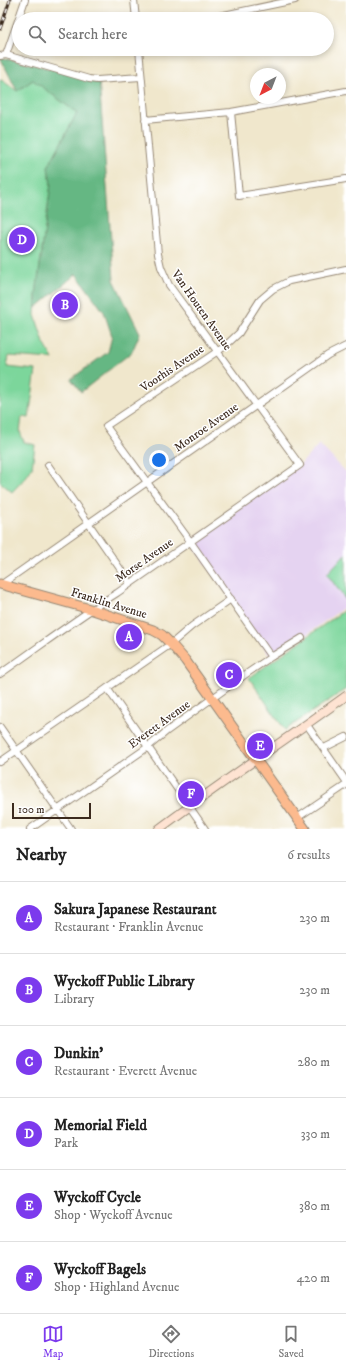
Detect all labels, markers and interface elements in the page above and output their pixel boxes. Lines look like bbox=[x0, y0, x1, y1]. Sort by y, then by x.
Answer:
search box bbox=[12, 12, 334, 56]
icon: search bbox=[26, 23, 48, 45]
text: Search here bbox=[58, 25, 127, 44]
north arrow bbox=[250, 68, 286, 104]
pin: D bbox=[9, 225, 35, 255]
street label: Van Houten Avenue bbox=[168, 266, 235, 353]
pin: B bbox=[52, 290, 78, 320]
street label: Voorhis Avenue bbox=[137, 342, 207, 396]
street label: Monroe Avenue bbox=[171, 400, 241, 455]
your location bbox=[149, 450, 169, 470]
street label: Morse Avenue bbox=[112, 535, 176, 586]
street label: Franklin Avenue bbox=[69, 585, 149, 622]
pin: A bbox=[116, 622, 142, 652]
pin: C bbox=[216, 660, 242, 690]
street label: Everett Avenue bbox=[125, 697, 193, 752]
pin: E bbox=[247, 731, 273, 761]
pin: F bbox=[178, 779, 204, 809]
scale bar bbox=[12, 801, 91, 820]
text: 100 m bbox=[18, 803, 44, 817]
text: Nearby bbox=[16, 844, 66, 866]
text: 6 results bbox=[287, 847, 330, 863]
text: Sakura Japanese Restaurant bbox=[54, 900, 216, 919]
text: A bbox=[25, 910, 33, 926]
text: 230 m bbox=[299, 910, 330, 926]
text: Restaurant · Franklin Avenue bbox=[54, 919, 203, 935]
text: Wyckoff Public Library bbox=[54, 972, 194, 991]
text: B bbox=[25, 982, 33, 998]
text: 230 m bbox=[299, 982, 330, 998]
text: Library bbox=[54, 991, 94, 1007]
text: Dunkin' bbox=[54, 1044, 103, 1063]
text: C bbox=[25, 1054, 33, 1070]
text: 280 m bbox=[298, 1054, 330, 1070]
text: Restaurant · Everett Avenue bbox=[54, 1063, 197, 1079]
text: Memorial Field bbox=[54, 1116, 147, 1135]
text: D bbox=[24, 1126, 34, 1142]
text: 330 m bbox=[301, 1126, 330, 1142]
text: Park bbox=[54, 1135, 78, 1151]
text: Wyckoff Cycle bbox=[54, 1188, 141, 1207]
text: E bbox=[24, 1198, 34, 1214]
text: 380 m bbox=[299, 1198, 330, 1214]
text: Shop · Wyckoff Avenue bbox=[54, 1207, 173, 1223]
text: Wyckoff Bagels bbox=[54, 1260, 146, 1279]
text: F bbox=[25, 1270, 33, 1286]
text: 420 m bbox=[297, 1270, 330, 1286]
text: Shop · Highland Avenue bbox=[54, 1279, 180, 1295]
tab: Map bbox=[42, 1323, 64, 1361]
tab: Directions bbox=[149, 1323, 194, 1361]
tab: Saved bbox=[279, 1323, 304, 1361]

